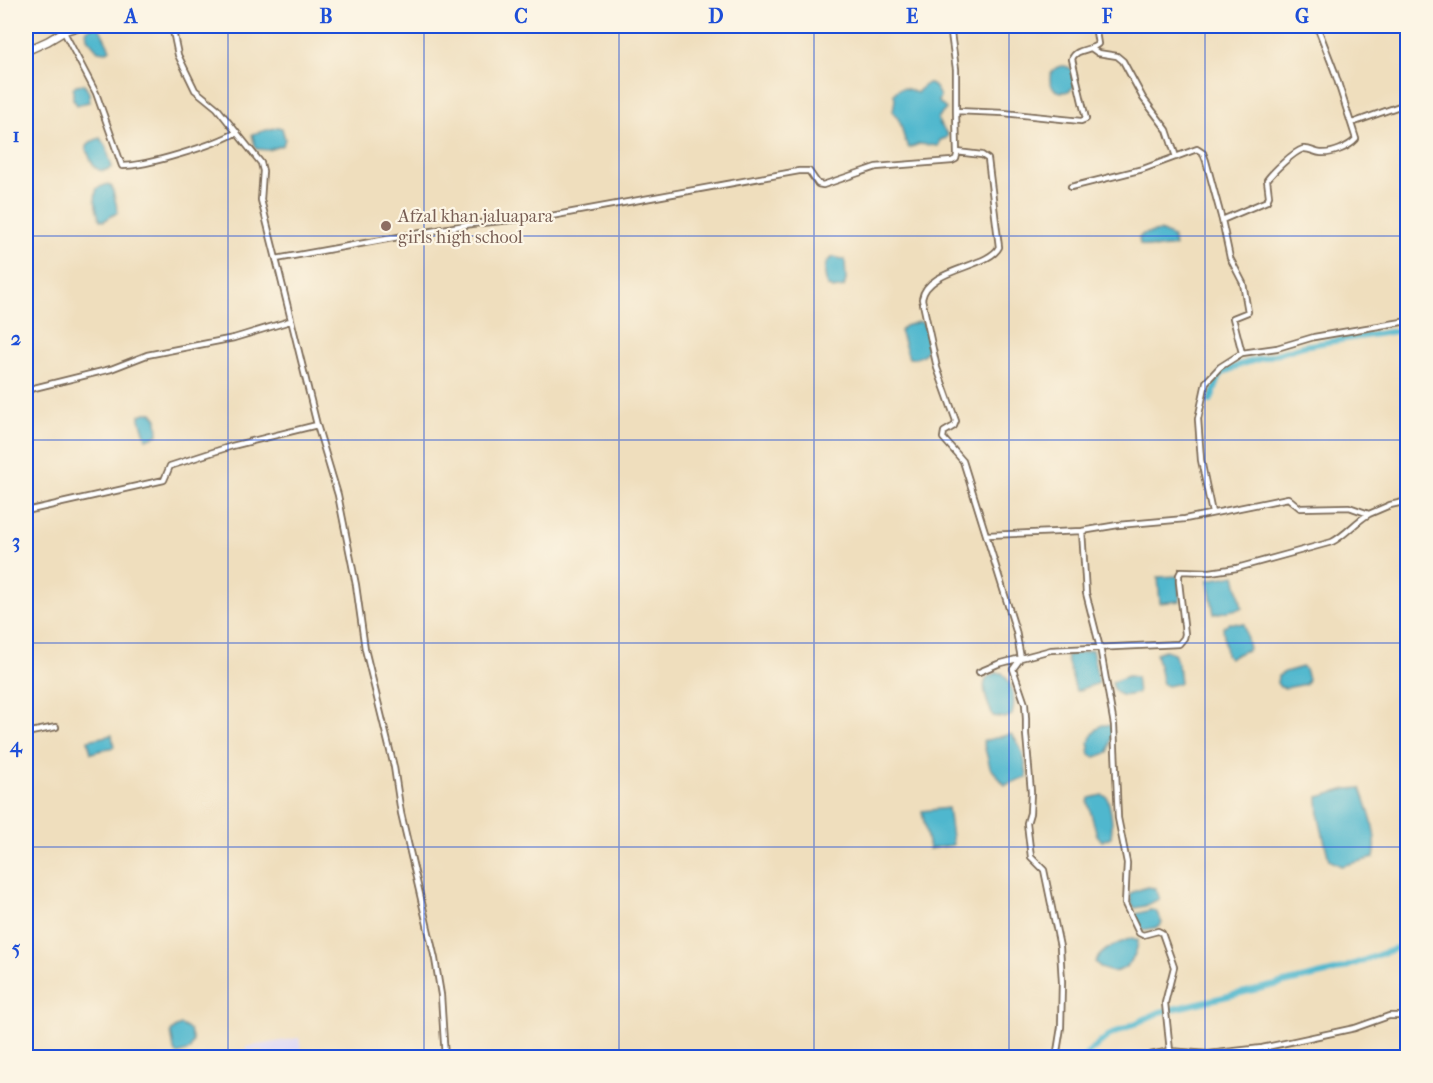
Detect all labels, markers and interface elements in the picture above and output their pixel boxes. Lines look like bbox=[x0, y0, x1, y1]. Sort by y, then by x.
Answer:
text: A bbox=[123, 5, 139, 28]
text: B bbox=[319, 5, 333, 28]
text: C bbox=[514, 5, 528, 28]
text: D bbox=[708, 5, 724, 28]
text: E bbox=[906, 5, 918, 28]
text: F bbox=[1101, 5, 1113, 28]
text: G bbox=[1295, 5, 1309, 28]
text: 1 bbox=[12, 124, 20, 147]
place label: Afzal khan jaluapara girls high school bbox=[397, 206, 554, 248]
marker: Afzal khan jaluapara girls high school bbox=[379, 219, 393, 233]
text: 2 bbox=[11, 327, 21, 350]
text: 3 bbox=[12, 530, 20, 553]
text: 4 bbox=[9, 734, 23, 758]
text: 5 bbox=[12, 937, 21, 960]

